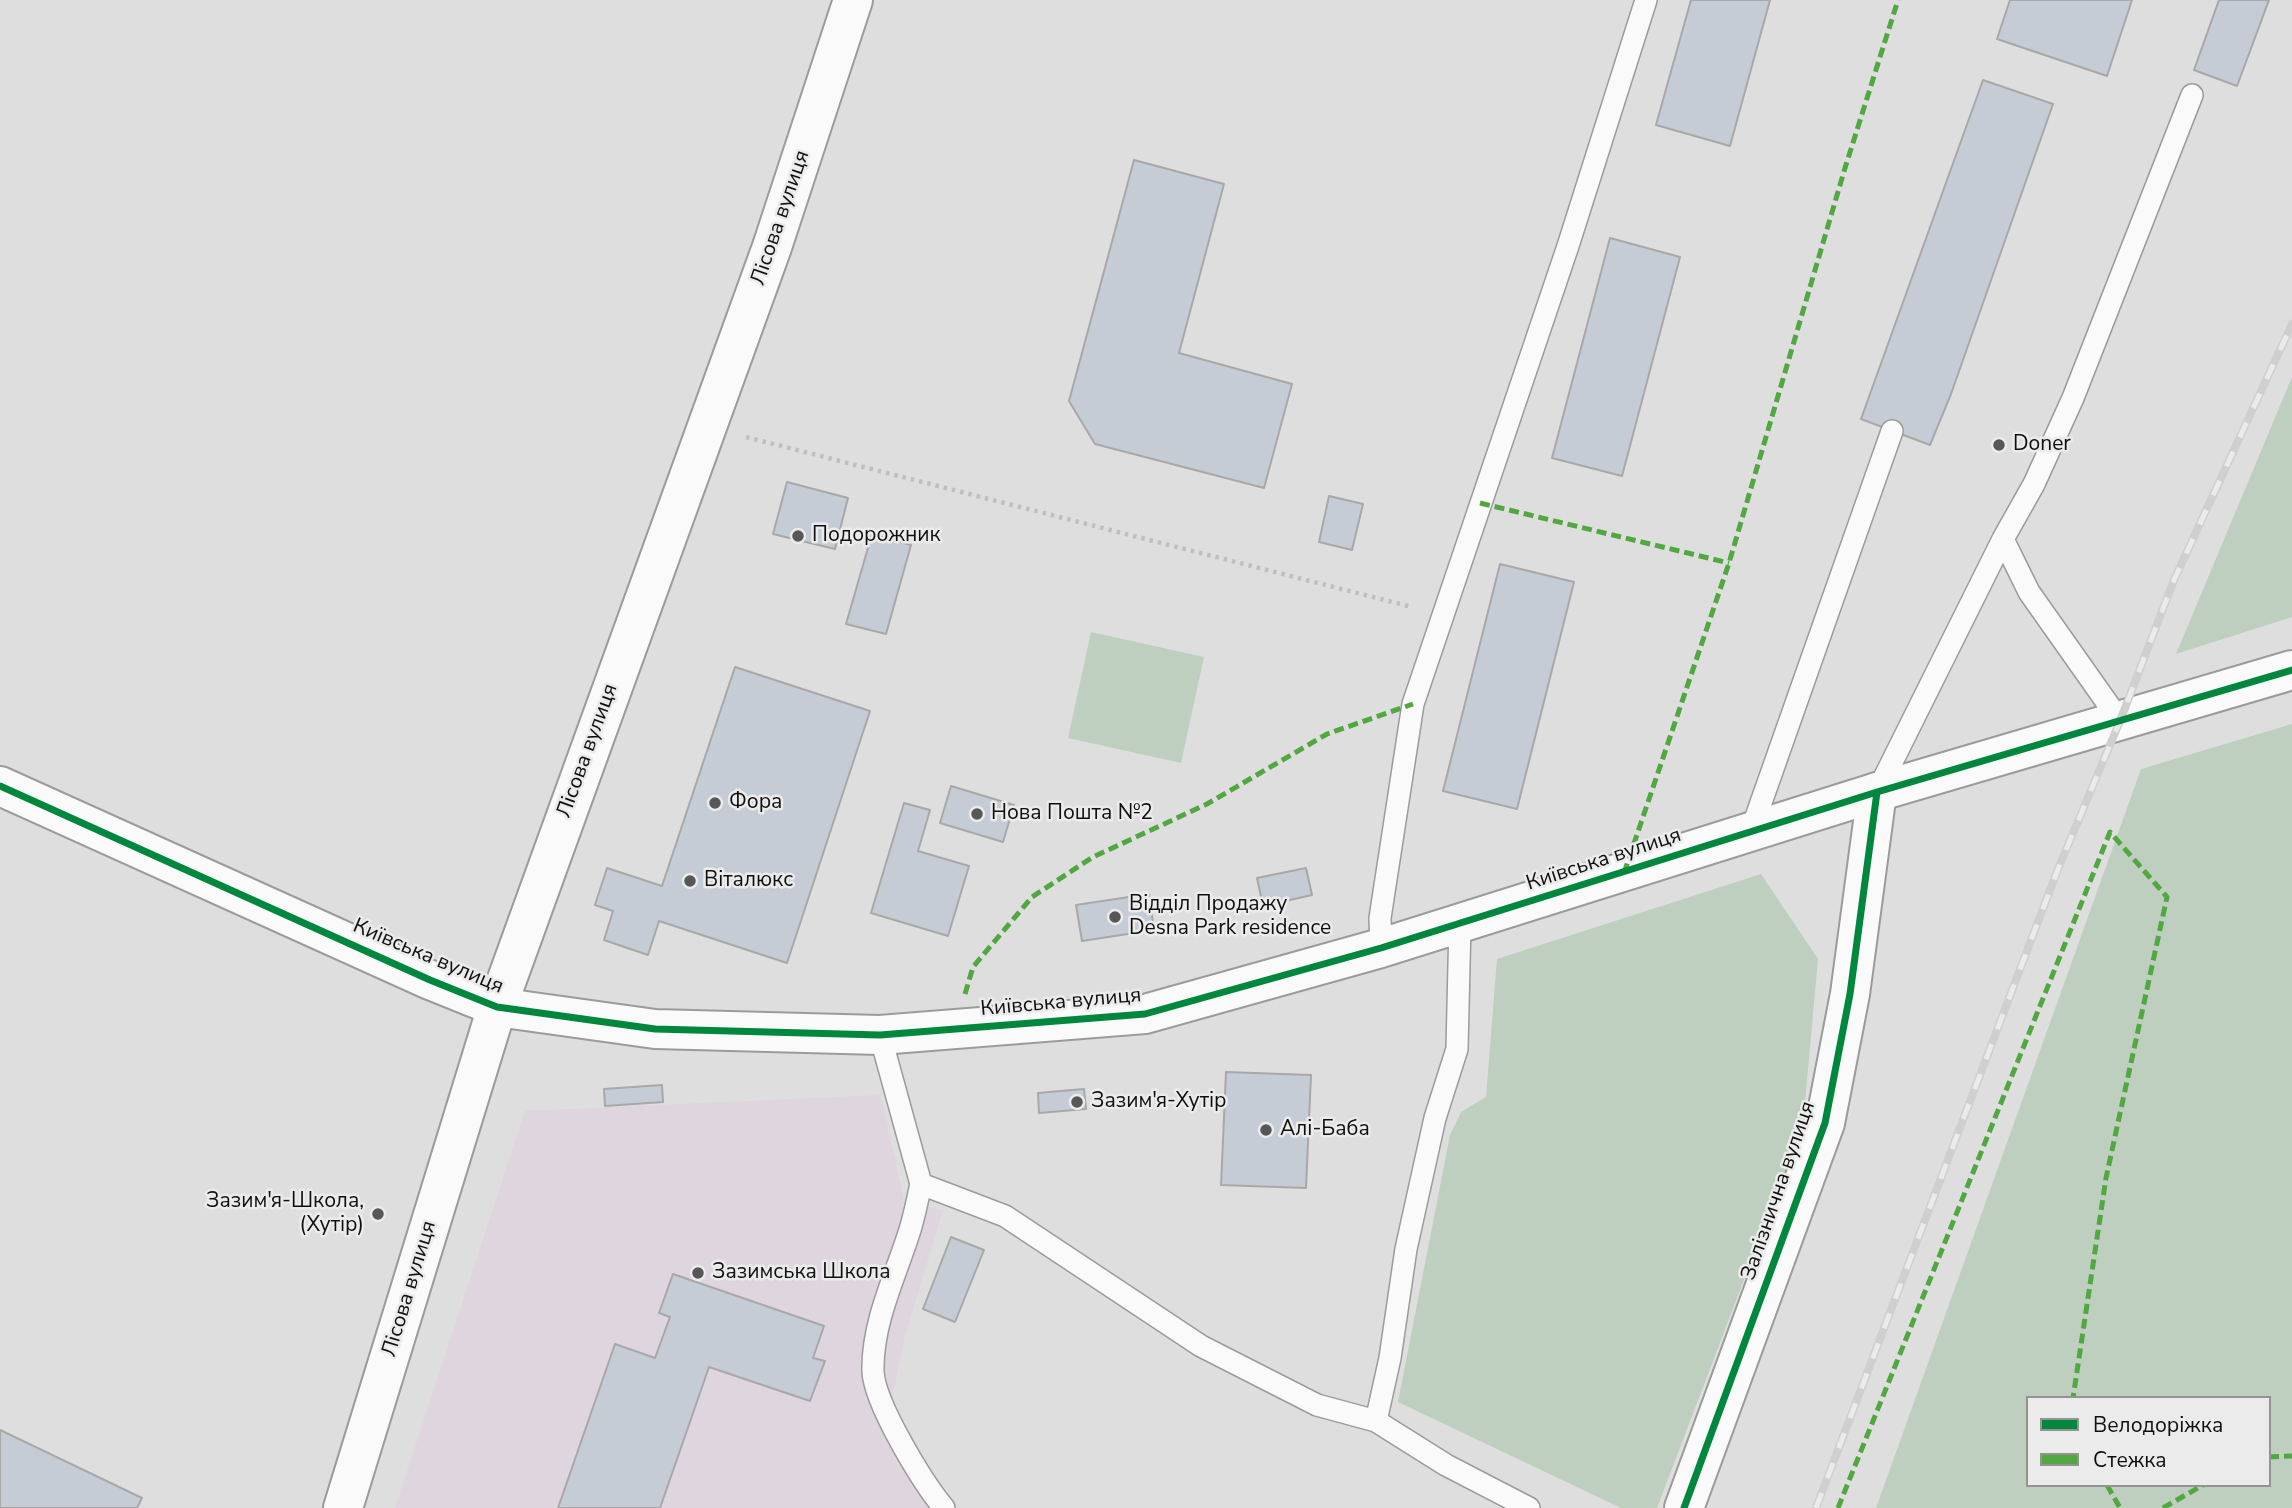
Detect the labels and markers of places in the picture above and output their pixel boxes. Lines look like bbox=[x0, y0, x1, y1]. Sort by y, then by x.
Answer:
place label: Doner bbox=[2013, 432, 2071, 458]
marker: Doner bbox=[1991, 437, 2007, 453]
place label: Подорожник bbox=[812, 523, 941, 549]
marker: Подорожник bbox=[790, 528, 806, 544]
place label: Фора bbox=[729, 790, 782, 816]
marker: Фора bbox=[707, 795, 723, 811]
place label: Нова Пошта №2 bbox=[991, 801, 1153, 827]
marker: Нова Пошта №2 bbox=[969, 806, 985, 822]
place label: Віталюкс bbox=[704, 868, 793, 894]
marker: Віталюкс bbox=[682, 873, 698, 889]
place label: Відділ Продажу Desna Park residence bbox=[1129, 892, 1331, 942]
marker: Відділ Продажу Desna Park residence bbox=[1107, 909, 1123, 925]
place label: Зазим'я-Хутір bbox=[1091, 1089, 1227, 1115]
marker: Зазим'я-Хутір bbox=[1069, 1094, 1085, 1110]
place label: Алі-Баба bbox=[1280, 1117, 1370, 1143]
marker: Алі-Баба bbox=[1258, 1122, 1274, 1138]
place label: Зазим'я-Школа, (Хутір) bbox=[206, 1189, 364, 1239]
marker: Зазим'я-Школа, (Хутір) bbox=[370, 1206, 386, 1222]
place label: Зазимська Школа bbox=[712, 1260, 890, 1286]
marker: Зазимська Школа bbox=[690, 1265, 706, 1281]

